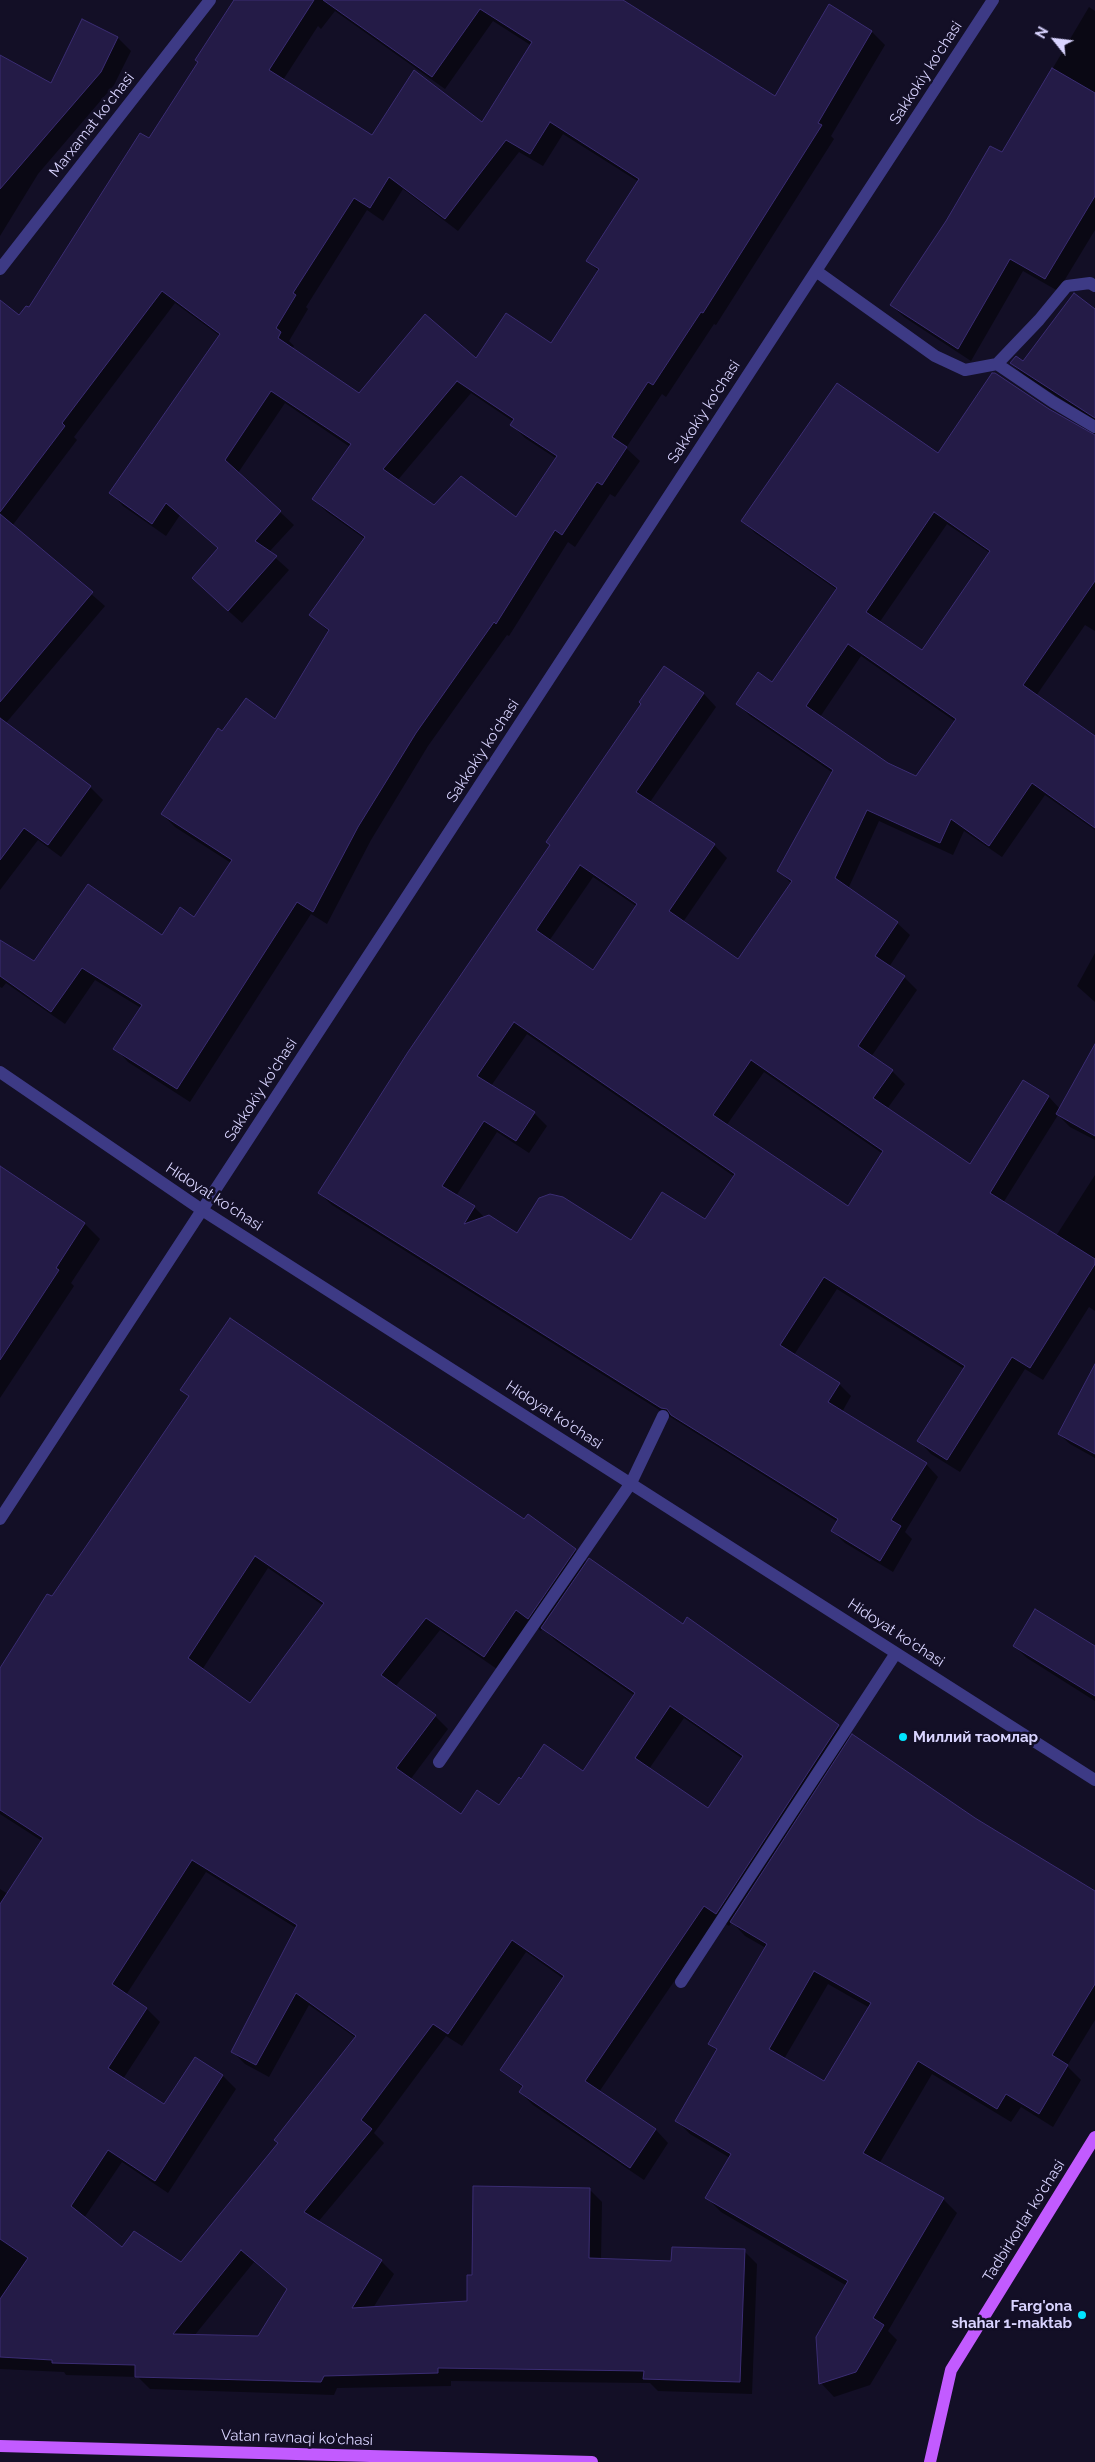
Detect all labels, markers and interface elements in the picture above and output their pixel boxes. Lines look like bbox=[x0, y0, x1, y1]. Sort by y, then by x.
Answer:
north arrow bbox=[1030, 15, 1080, 65]
street label: Sakkokiy ko'chasi bbox=[886, 18, 966, 128]
text: N bbox=[1032, 24, 1051, 41]
street label: Marxamat koʻchasi bbox=[46, 69, 138, 181]
street label: Sakkokiy ko'chasi bbox=[664, 357, 744, 467]
street label: Sakkokiy ko'chasi bbox=[443, 696, 523, 806]
street label: Sakkokiy ko'chasi bbox=[221, 1035, 301, 1145]
street label: Hidoyat ko'chasi bbox=[162, 1159, 266, 1235]
street label: Hidoyat ko'chasi bbox=[502, 1377, 606, 1453]
street label: Hidoyat ko'chasi bbox=[844, 1595, 948, 1671]
place label: Миллий таомлар bbox=[913, 1728, 1038, 1746]
marker: Миллий таомлар bbox=[897, 1731, 909, 1743]
street label: Tadbirkorlar ko'chasi bbox=[979, 2157, 1069, 2285]
place label: Farg'ona shahar 1-maktab bbox=[951, 2297, 1072, 2332]
marker: Farg'ona shahar 1-maktab bbox=[1076, 2309, 1088, 2321]
street label: Vatan ravnaqi ko'chasi bbox=[221, 2426, 373, 2450]

